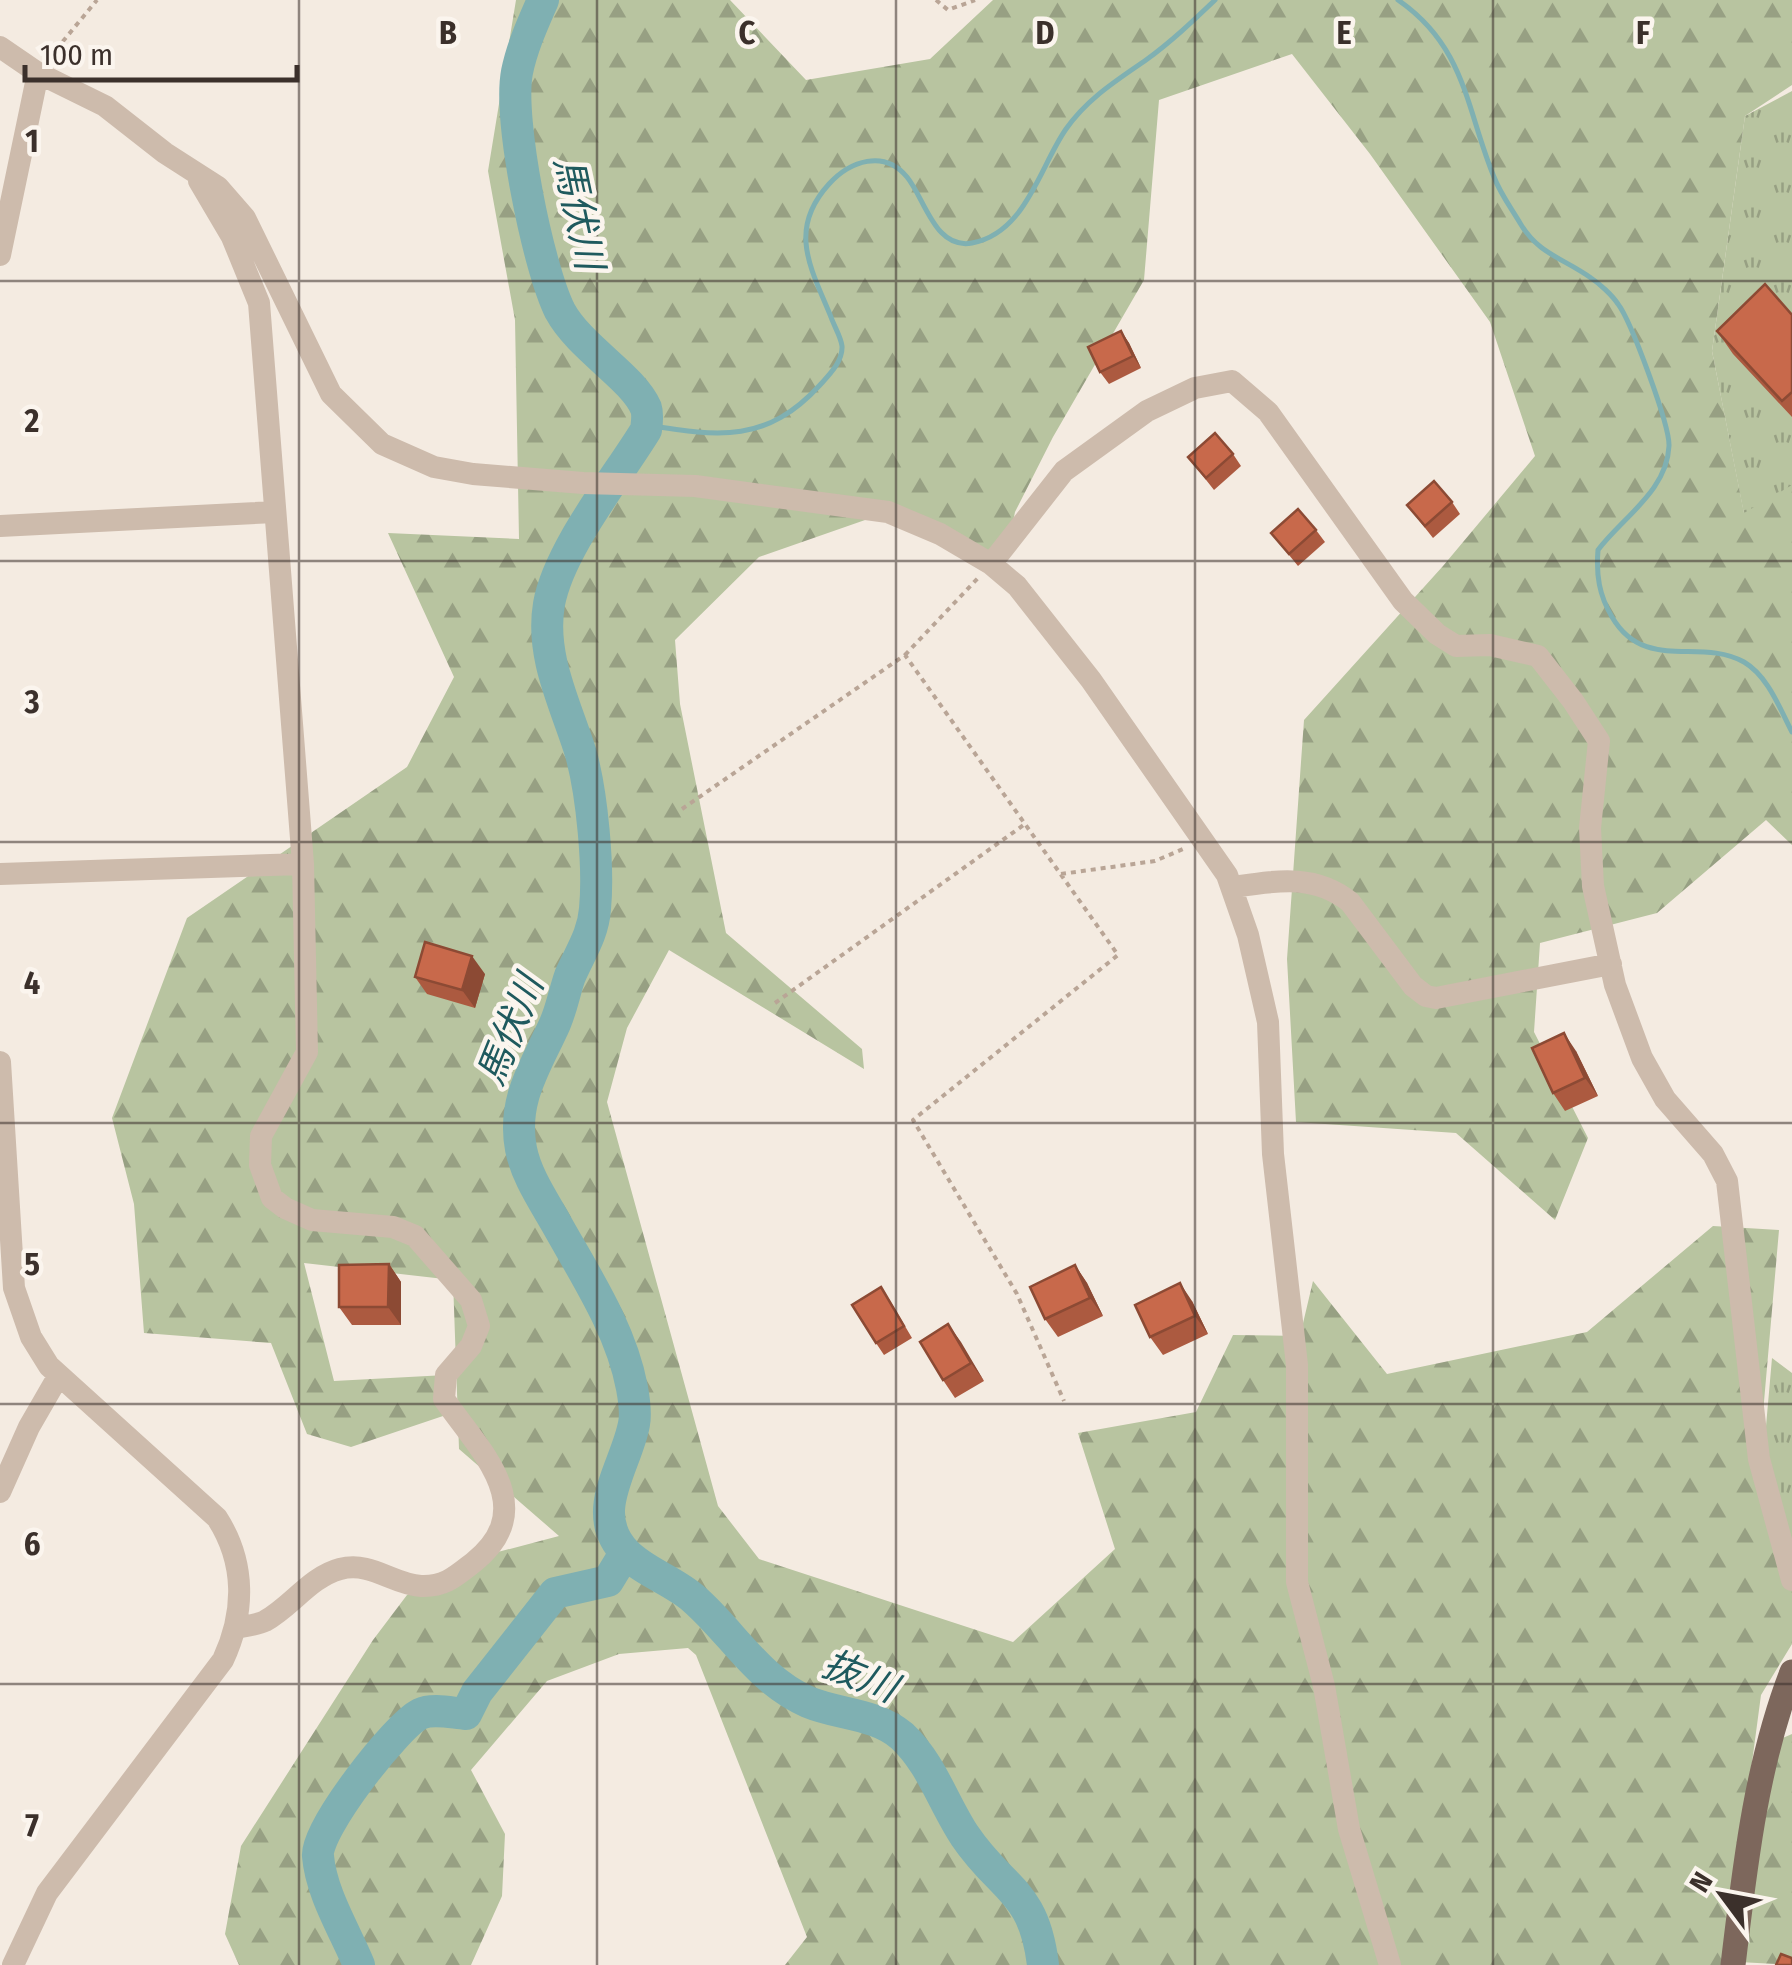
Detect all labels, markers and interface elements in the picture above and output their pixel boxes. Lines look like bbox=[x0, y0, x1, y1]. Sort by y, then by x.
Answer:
text: B bbox=[439, 14, 457, 52]
text: C bbox=[739, 14, 756, 52]
text: D bbox=[1035, 14, 1055, 52]
text: E bbox=[1336, 14, 1352, 52]
text: F bbox=[1636, 14, 1650, 52]
scale bar bbox=[25, 20, 298, 82]
text: 100 m bbox=[40, 37, 113, 73]
text: 1 bbox=[25, 122, 39, 160]
water label: 馬伏川 bbox=[545, 152, 614, 277]
text: 2 bbox=[24, 402, 40, 440]
text: 3 bbox=[23, 683, 40, 721]
text: 4 bbox=[24, 964, 40, 1002]
water label: 馬伏川 bbox=[467, 965, 554, 1091]
text: 5 bbox=[24, 1245, 40, 1283]
text: 6 bbox=[24, 1525, 40, 1563]
water label: 抜川 bbox=[816, 1640, 908, 1713]
text: 7 bbox=[25, 1806, 39, 1844]
north arrow bbox=[1672, 1845, 1772, 1945]
text: N bbox=[1683, 1866, 1720, 1898]

